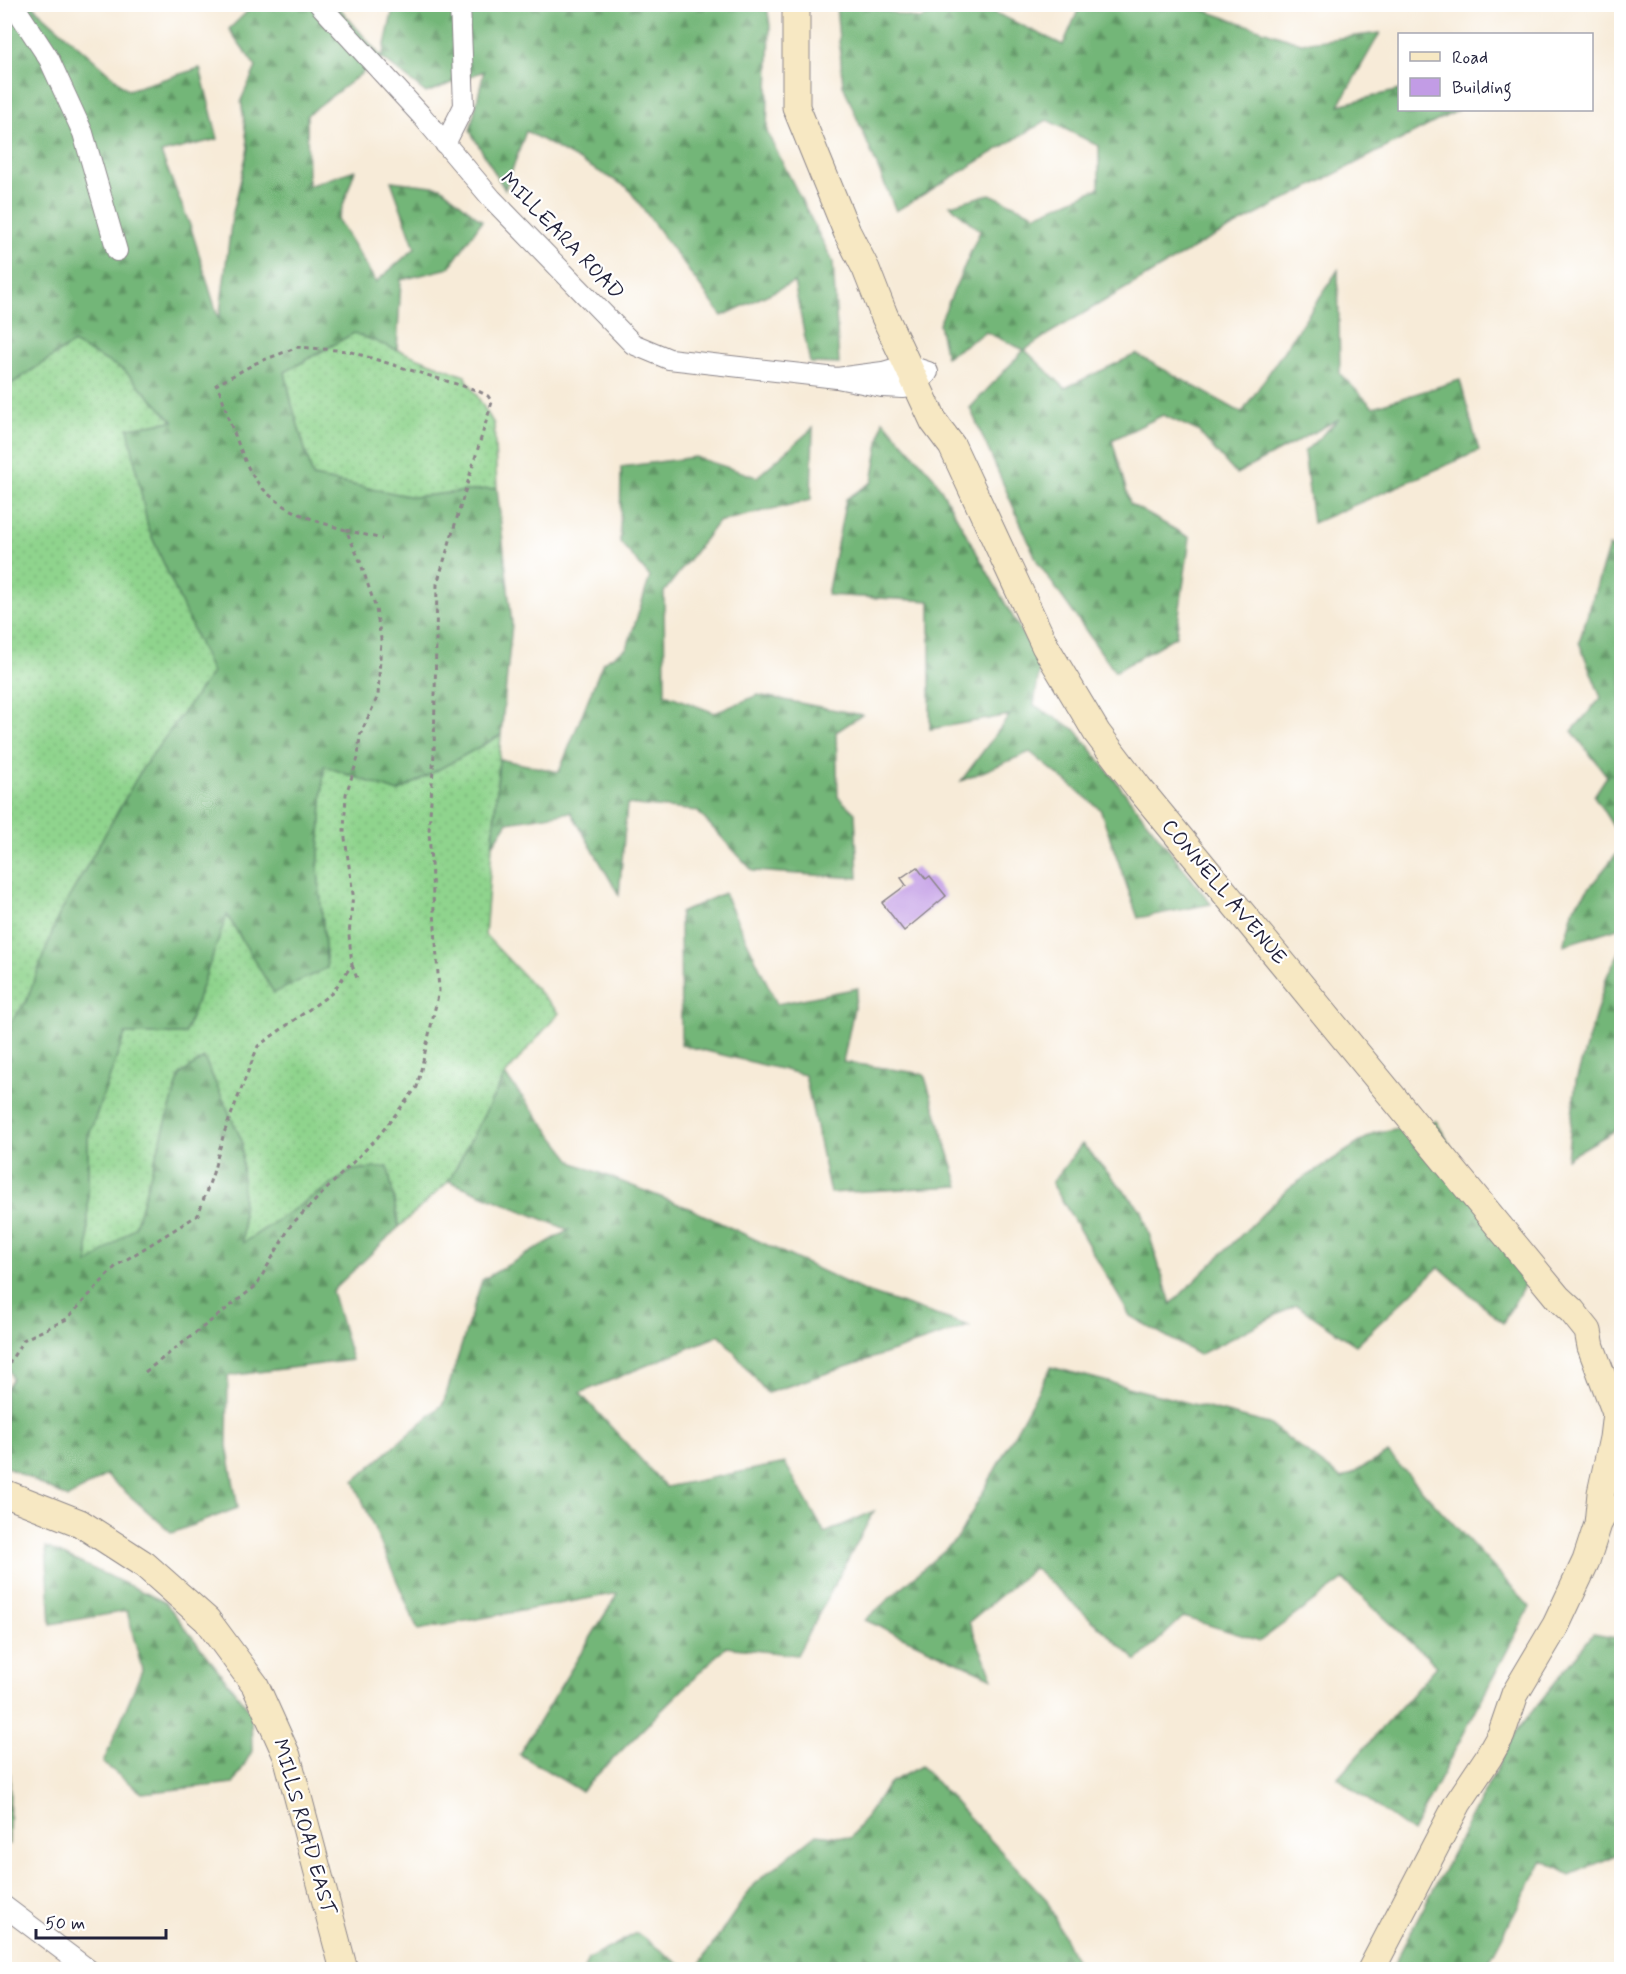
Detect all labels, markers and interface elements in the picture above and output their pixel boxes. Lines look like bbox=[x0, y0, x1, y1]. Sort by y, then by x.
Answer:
legend bbox=[1398, 33, 1593, 111]
text: Road bbox=[1452, 46, 1488, 70]
text: Building bbox=[1452, 76, 1512, 102]
street label: MILLEARA ROAD bbox=[494, 166, 630, 306]
street label: CONNELL AVENUE bbox=[1155, 813, 1293, 971]
street label: MILLS ROAD EAST bbox=[266, 1736, 343, 1919]
scale bar bbox=[36, 1902, 166, 1940]
text: 50 m bbox=[45, 1912, 85, 1936]

